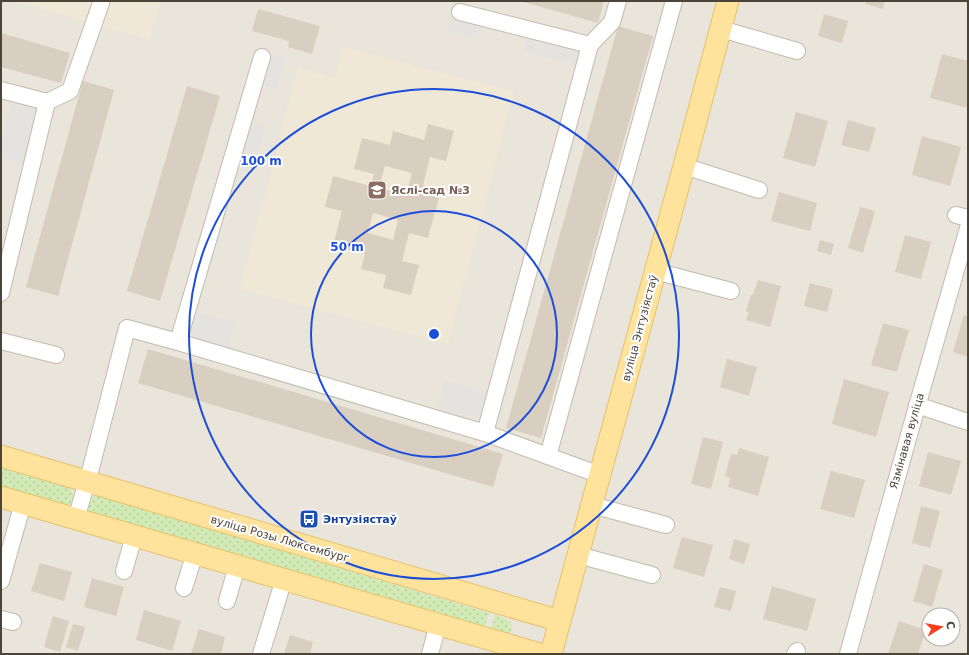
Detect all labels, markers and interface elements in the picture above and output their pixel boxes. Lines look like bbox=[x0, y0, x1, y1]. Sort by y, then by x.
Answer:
text: 100 m bbox=[240, 154, 282, 168]
school or university icon: Яслі-сад №3 bbox=[366, 179, 388, 201]
place label: Яслі-сад №3 bbox=[391, 184, 470, 197]
text: 50 m bbox=[330, 240, 364, 254]
street label: вуліца Энтузіястаў bbox=[620, 273, 661, 383]
centre of rings bbox=[427, 327, 441, 341]
street label: Язмінавая вуліца bbox=[887, 391, 927, 491]
bus stop icon: Энтузіястаў bbox=[298, 508, 320, 530]
street label: вуліца Розы Люксембург bbox=[209, 513, 351, 565]
place label: Энтузіястаў bbox=[323, 513, 397, 526]
north arrow bbox=[921, 607, 961, 647]
text: С bbox=[943, 620, 957, 630]

